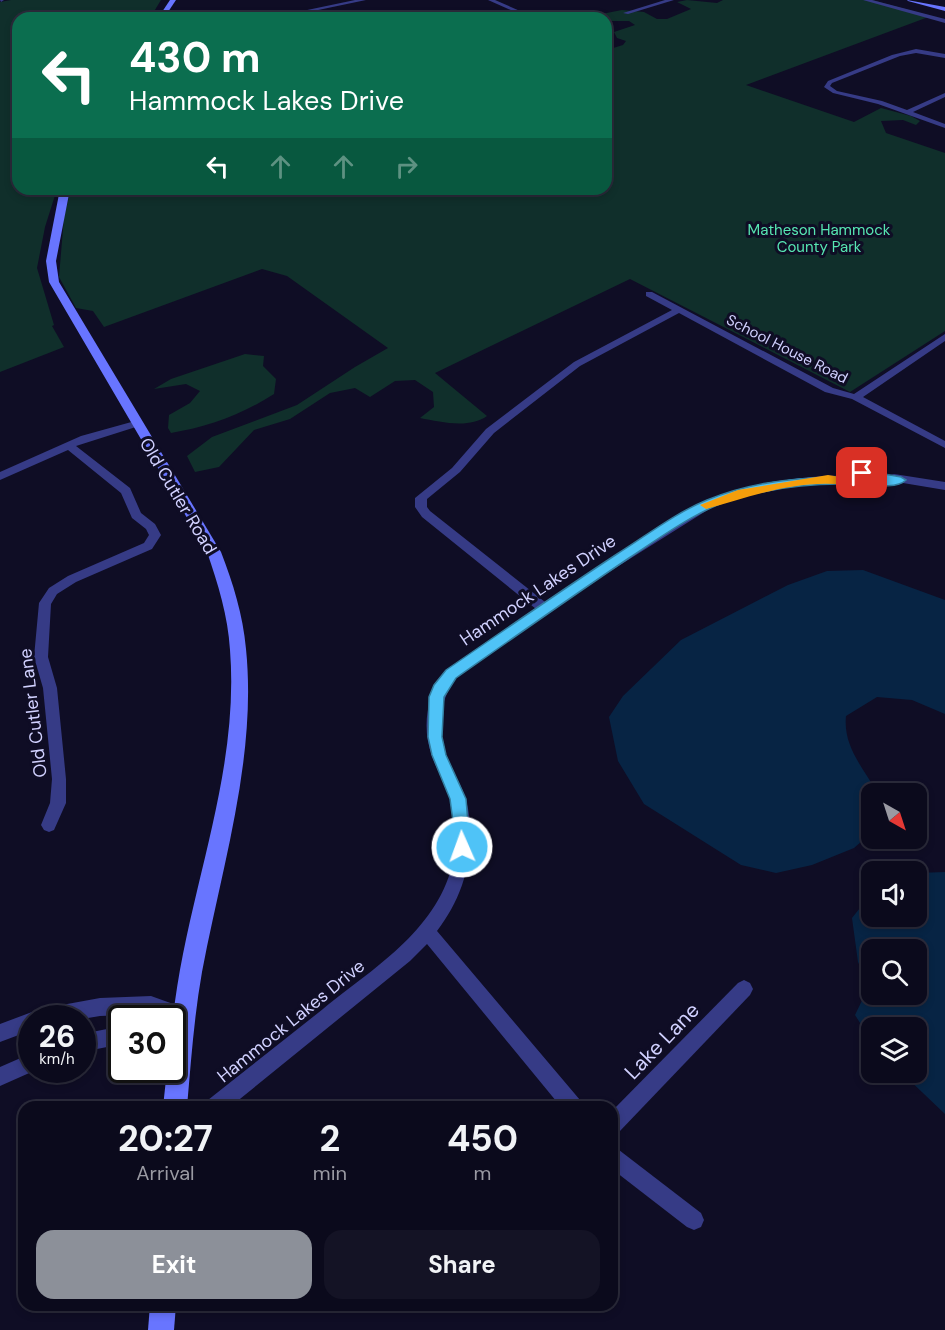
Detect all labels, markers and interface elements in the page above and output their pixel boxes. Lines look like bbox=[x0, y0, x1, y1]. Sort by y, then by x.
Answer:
text: 430 m bbox=[129, 30, 261, 85]
icon: left bbox=[30, 36, 108, 114]
text: Hammock Lakes Drive bbox=[129, 83, 404, 118]
icon: left bbox=[201, 150, 234, 183]
icon: ahead bbox=[264, 150, 297, 183]
icon: ahead bbox=[327, 150, 360, 183]
icon: right bbox=[390, 150, 423, 183]
park label: Matheson Hammock County Park bbox=[748, 220, 891, 257]
street label: School House Road bbox=[723, 310, 851, 388]
street label: Old Cutler Road bbox=[134, 433, 222, 559]
pin bbox=[836, 447, 887, 498]
icon: arrive bbox=[845, 456, 878, 489]
street label: Hammock Lakes Drive bbox=[455, 529, 621, 651]
street label: Old Cutler Lane bbox=[13, 647, 53, 779]
north arrow bbox=[861, 783, 927, 849]
map controls bbox=[861, 783, 927, 1083]
position arrow bbox=[430, 815, 494, 879]
button: sound bbox=[861, 861, 927, 927]
button: search bbox=[861, 939, 927, 1005]
street label: Hammock Lakes Drive bbox=[212, 954, 370, 1088]
street label: Lake Lane bbox=[618, 997, 706, 1085]
speed limit sign: 30 bbox=[108, 1005, 186, 1083]
text: 26 bbox=[39, 1017, 75, 1056]
button: layers bbox=[861, 1017, 927, 1083]
text: km/h bbox=[39, 1049, 75, 1069]
text: 20:27 bbox=[118, 1115, 213, 1162]
text: 2 bbox=[320, 1115, 340, 1162]
text: 450 bbox=[447, 1115, 518, 1162]
text: Arrival bbox=[136, 1160, 195, 1186]
text: min bbox=[313, 1160, 347, 1186]
text: m bbox=[474, 1160, 491, 1186]
button: Exit bbox=[36, 1230, 312, 1299]
button: Share bbox=[324, 1230, 600, 1299]

